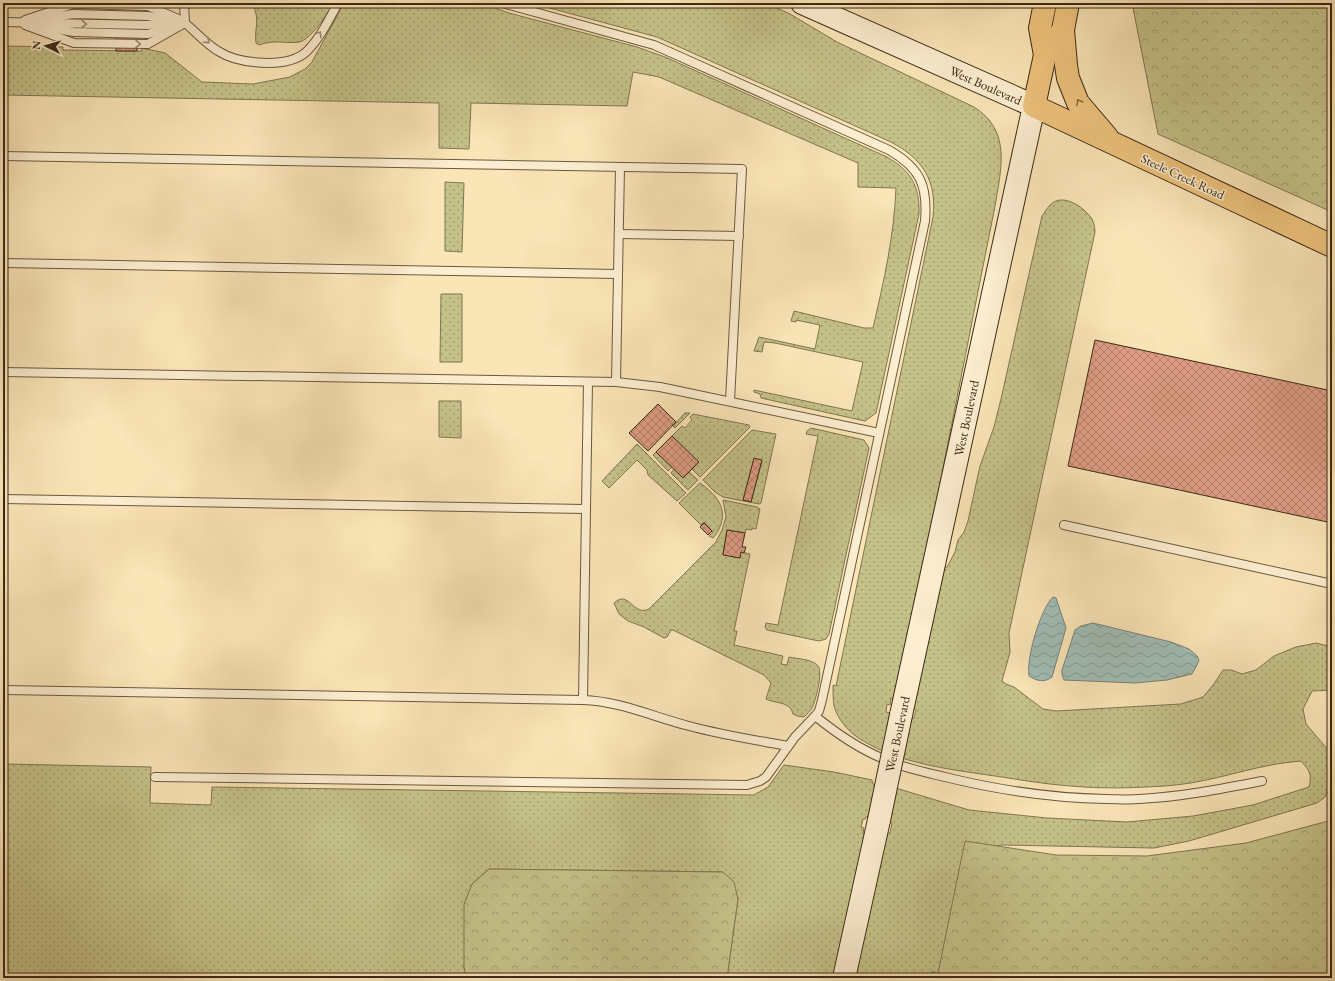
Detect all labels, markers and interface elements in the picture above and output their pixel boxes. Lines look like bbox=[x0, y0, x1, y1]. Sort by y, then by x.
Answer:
one-way arrow bbox=[81, 20, 87, 28]
north arrow bbox=[26, 26, 66, 66]
one-way arrow bbox=[315, 31, 322, 38]
one-way arrow bbox=[202, 37, 209, 44]
one-way arrow bbox=[135, 39, 141, 48]
text: N bbox=[29, 40, 43, 50]
street label: West Boulevard bbox=[947, 62, 1025, 109]
one-way arrow bbox=[1076, 99, 1083, 106]
street label: Steele Creek Road bbox=[1138, 150, 1228, 203]
street label: West Boulevard bbox=[950, 378, 983, 458]
street label: West Boulevard bbox=[881, 694, 914, 774]

